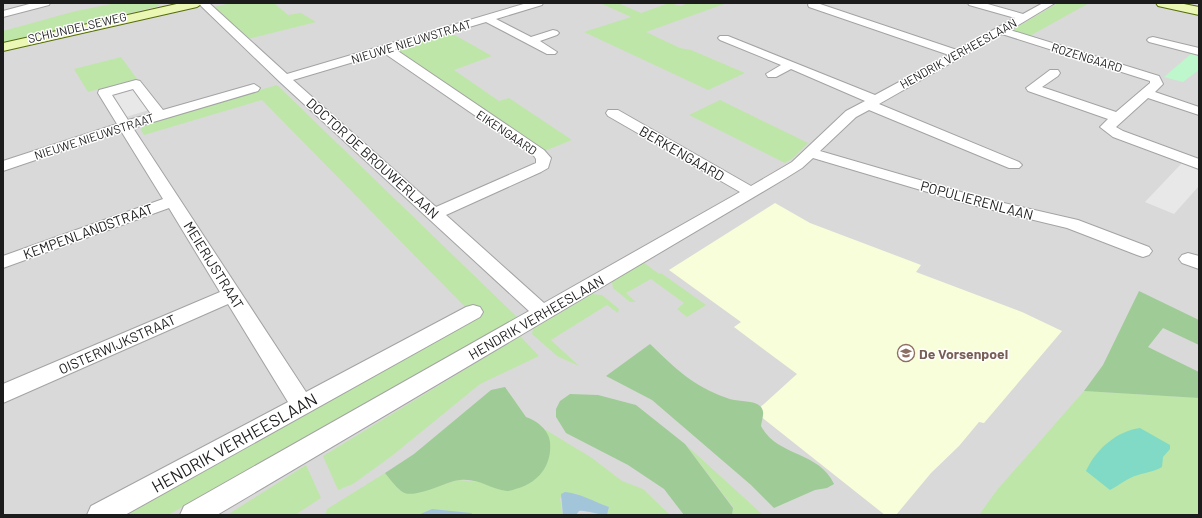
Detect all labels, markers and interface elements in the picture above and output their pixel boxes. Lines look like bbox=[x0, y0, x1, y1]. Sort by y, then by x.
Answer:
street label: SCHIJNDELSEWEG bbox=[26, 9, 128, 45]
street label: HENDRIK VERHEESLAAN bbox=[897, 15, 1019, 91]
street label: NIEUWE NIEUWSTRAAT bbox=[349, 16, 473, 66]
street label: ROZENGAARD bbox=[1050, 40, 1124, 74]
street label: DOCTOR DE BROUWERLAAN bbox=[303, 94, 443, 222]
street label: EIKENGAARD bbox=[474, 107, 540, 157]
street label: NIEUWE NIEUWSTRAAT bbox=[32, 110, 156, 162]
street label: BERKENGAARD bbox=[637, 122, 727, 184]
street label: POPULIERENLAAN bbox=[919, 177, 1035, 223]
street label: KEMPENLANDSTRAAT bbox=[21, 200, 155, 262]
street label: MEIERIJSTRAAT bbox=[180, 218, 248, 312]
street label: HENDRIK VERHEESLAAN bbox=[465, 271, 607, 363]
street label: OISTERWIJKSTRAAT bbox=[56, 310, 178, 377]
school or university icon: De Vorsenpoel bbox=[896, 343, 916, 363]
place label: De Vorsenpoel bbox=[919, 345, 1008, 362]
street label: HENDRIK VERHEESLAAN bbox=[148, 388, 320, 496]

